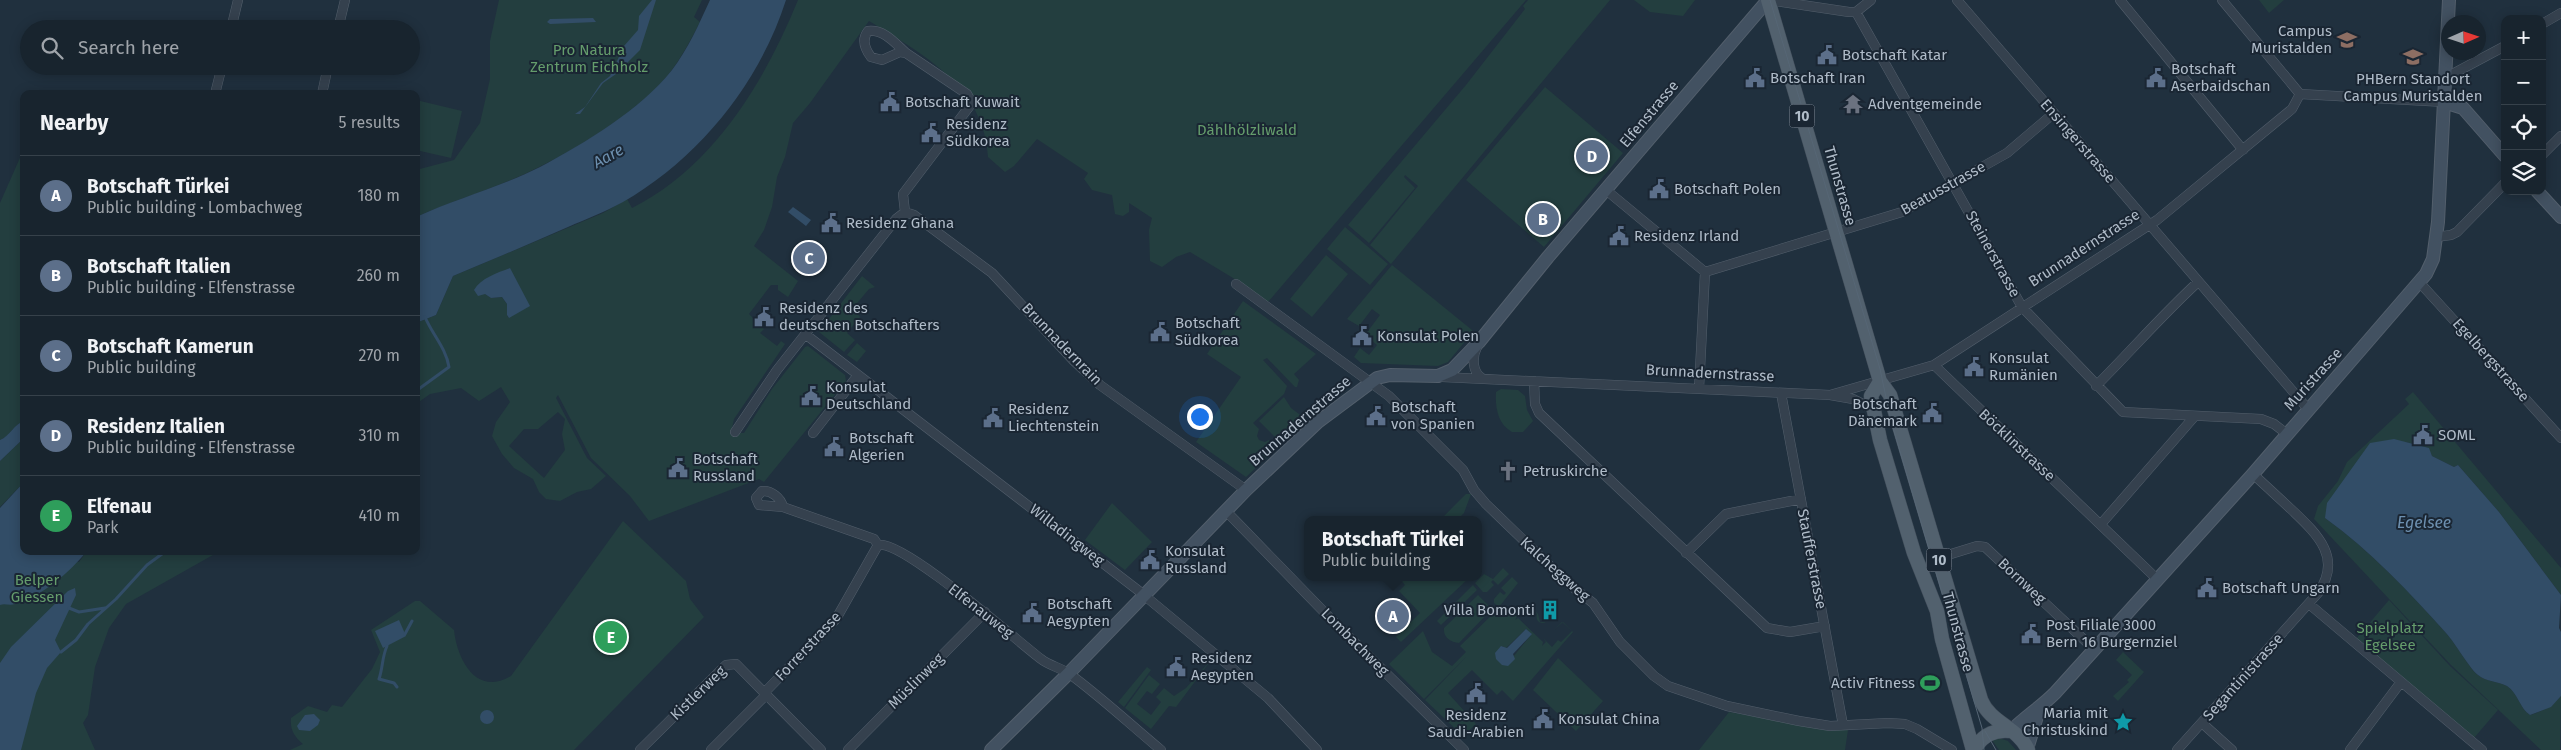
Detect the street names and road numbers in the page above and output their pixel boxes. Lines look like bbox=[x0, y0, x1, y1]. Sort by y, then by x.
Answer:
street label: Elfenstrasse bbox=[1616, 77, 1682, 151]
street label: Ensingerstrasse bbox=[2037, 95, 2119, 187]
road number: 10 bbox=[1790, 104, 1814, 128]
street label: Thunstrasse bbox=[1820, 144, 1860, 228]
street label: Beatusstrasse bbox=[1898, 157, 1988, 219]
street label: Brunnadernstrasse bbox=[2025, 205, 2143, 291]
street label: Steinerstrasse bbox=[1962, 208, 2024, 300]
street label: Brunnadernrain bbox=[1018, 299, 1106, 389]
street label: Egelbergstrasse bbox=[2449, 315, 2533, 405]
street label: Muristrasse bbox=[2280, 344, 2346, 414]
street label: Brunnadernstrasse bbox=[1645, 361, 1775, 385]
street label: Brunnadernstrasse bbox=[1245, 372, 1355, 470]
street label: Böcklinstrasse bbox=[1975, 405, 2059, 485]
street label: Willadingweg bbox=[1026, 500, 1108, 570]
street label: Staufferstrasse bbox=[1793, 507, 1831, 611]
street label: Kalcheggweg bbox=[1516, 533, 1594, 605]
road number: 10 bbox=[1926, 548, 1952, 572]
street label: Bornweg bbox=[1994, 554, 2050, 608]
street label: Elfenauweg bbox=[945, 580, 1017, 642]
street label: Thunstrasse bbox=[1939, 590, 1977, 674]
street label: Lombachweg bbox=[1317, 604, 1393, 680]
street label: Forrerstrasse bbox=[771, 608, 845, 684]
street label: Segantinistrasse bbox=[2199, 630, 2287, 724]
street label: Müslinweg bbox=[884, 649, 948, 713]
street label: Kistlerweg bbox=[666, 662, 730, 724]

